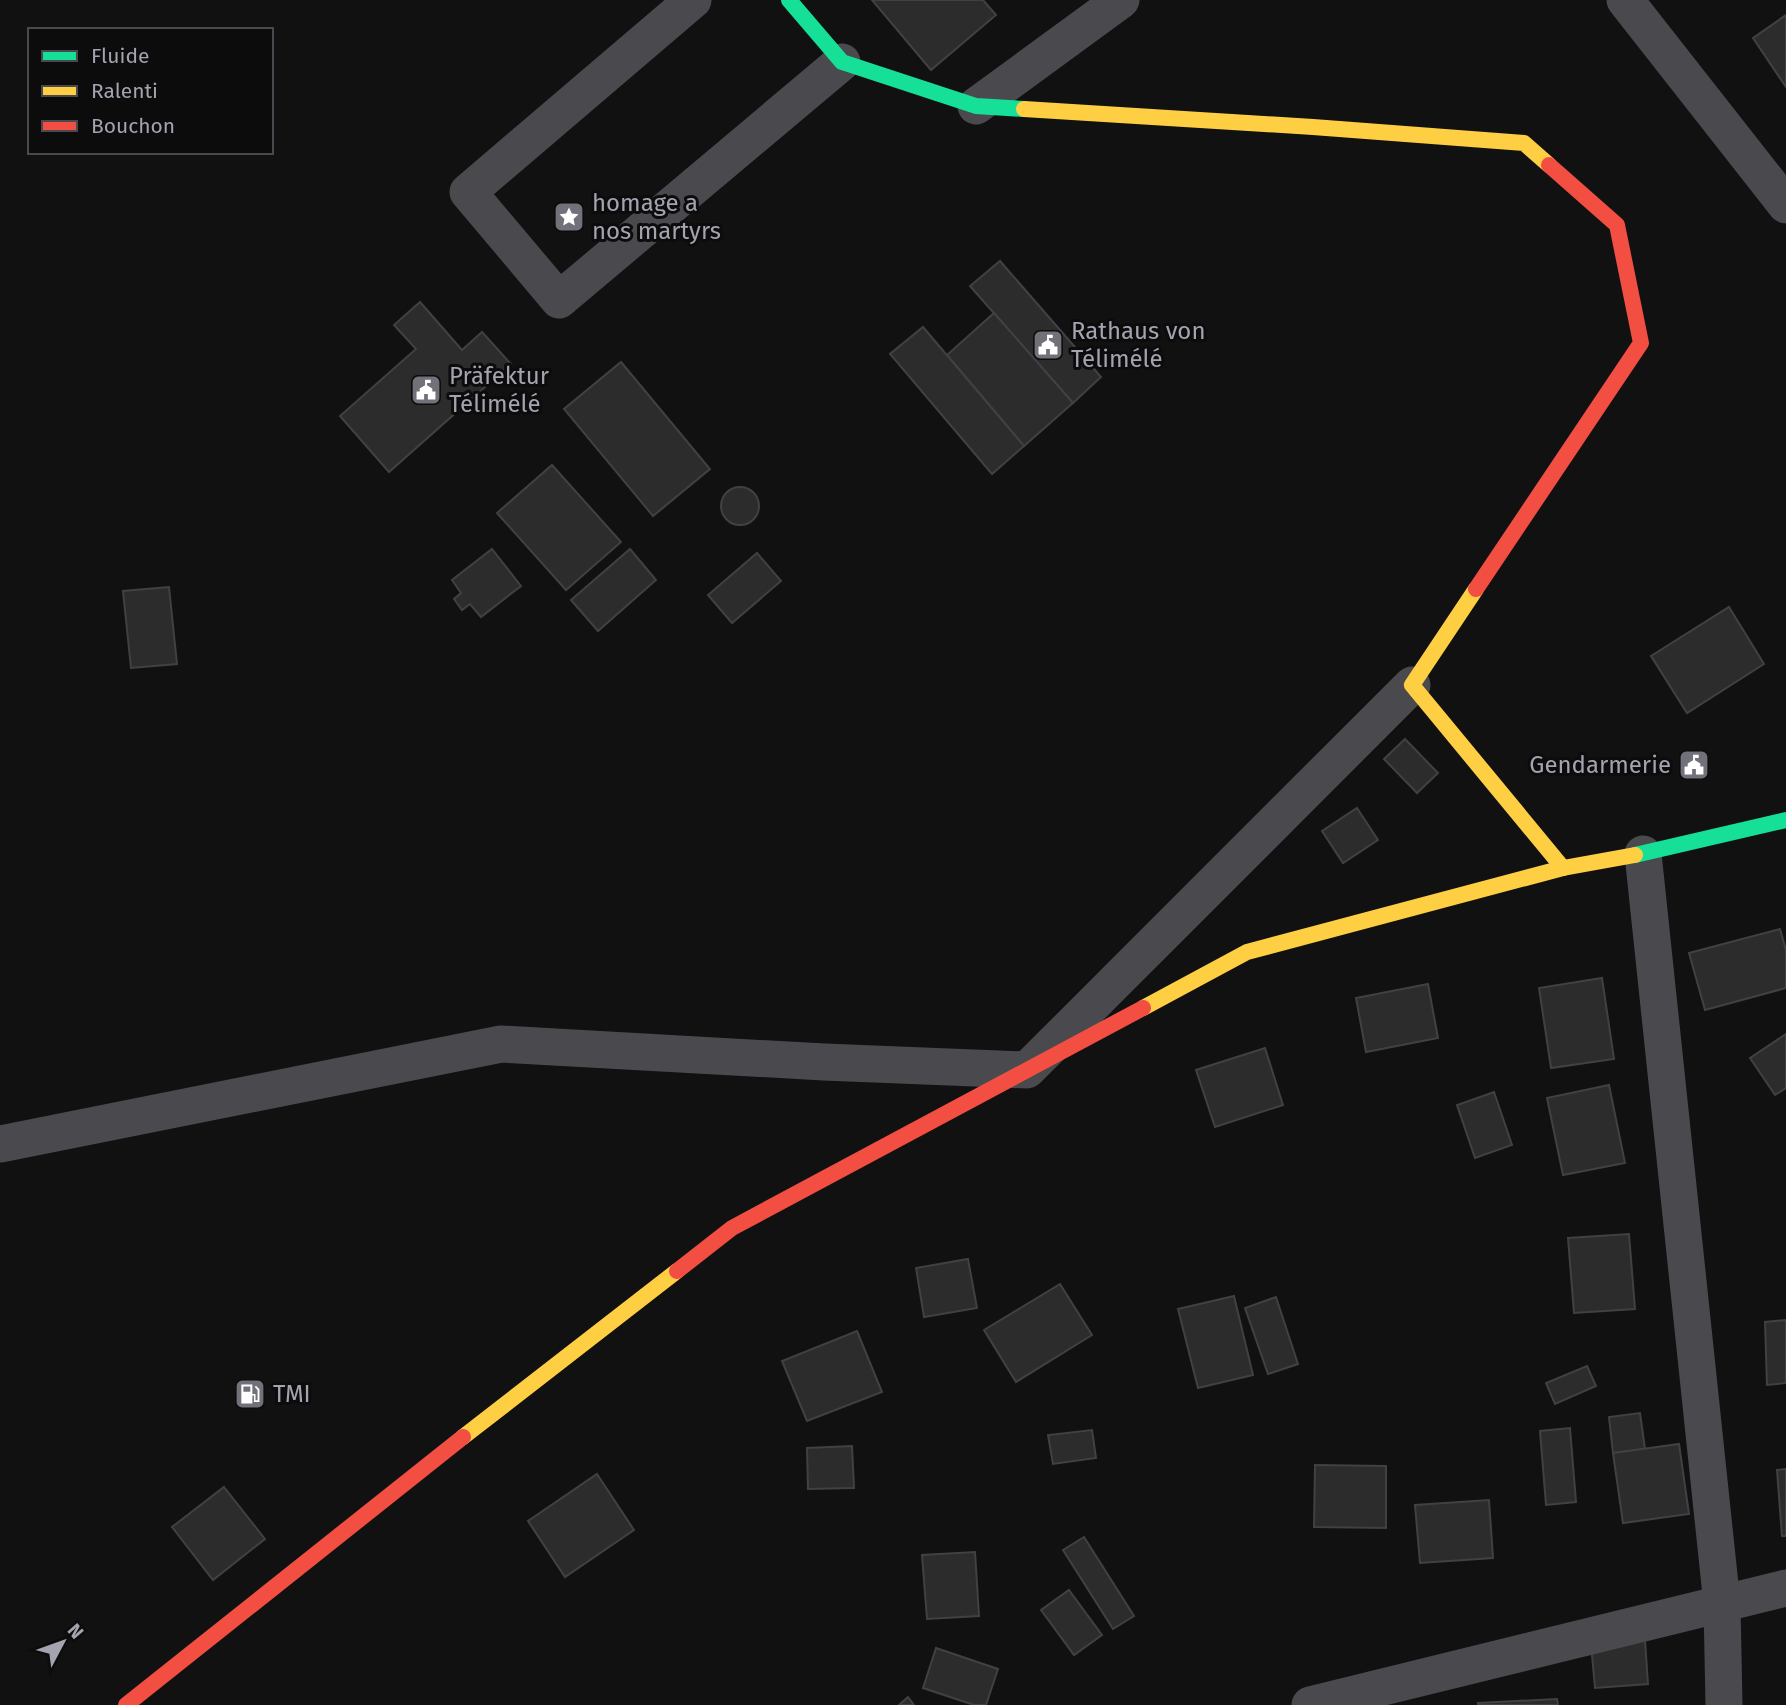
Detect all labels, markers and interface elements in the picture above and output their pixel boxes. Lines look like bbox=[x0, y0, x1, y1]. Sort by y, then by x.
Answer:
legend bbox=[28, 28, 273, 154]
text: Fluide bbox=[91, 43, 149, 69]
text: Ralenti bbox=[91, 78, 158, 104]
text: Bouchon bbox=[91, 113, 175, 139]
place label: homage a nos martyrs bbox=[592, 189, 721, 245]
place icon: homage a nos martyrs bbox=[552, 200, 586, 234]
place label: Rathaus von Télimélé bbox=[1071, 317, 1205, 373]
public building icon: Rathaus von Télimélé bbox=[1031, 328, 1065, 362]
place label: Präfektur Télimélé bbox=[449, 362, 550, 418]
public building icon: Präfektur Télimélé bbox=[409, 373, 443, 407]
public building icon: Gendarmerie bbox=[1677, 748, 1711, 782]
place label: Gendarmerie bbox=[1529, 751, 1671, 779]
fuel station icon: TMI bbox=[233, 1377, 267, 1411]
place label: TMI bbox=[273, 1380, 311, 1408]
north arrow bbox=[28, 1607, 98, 1677]
text: N bbox=[63, 1619, 88, 1643]

